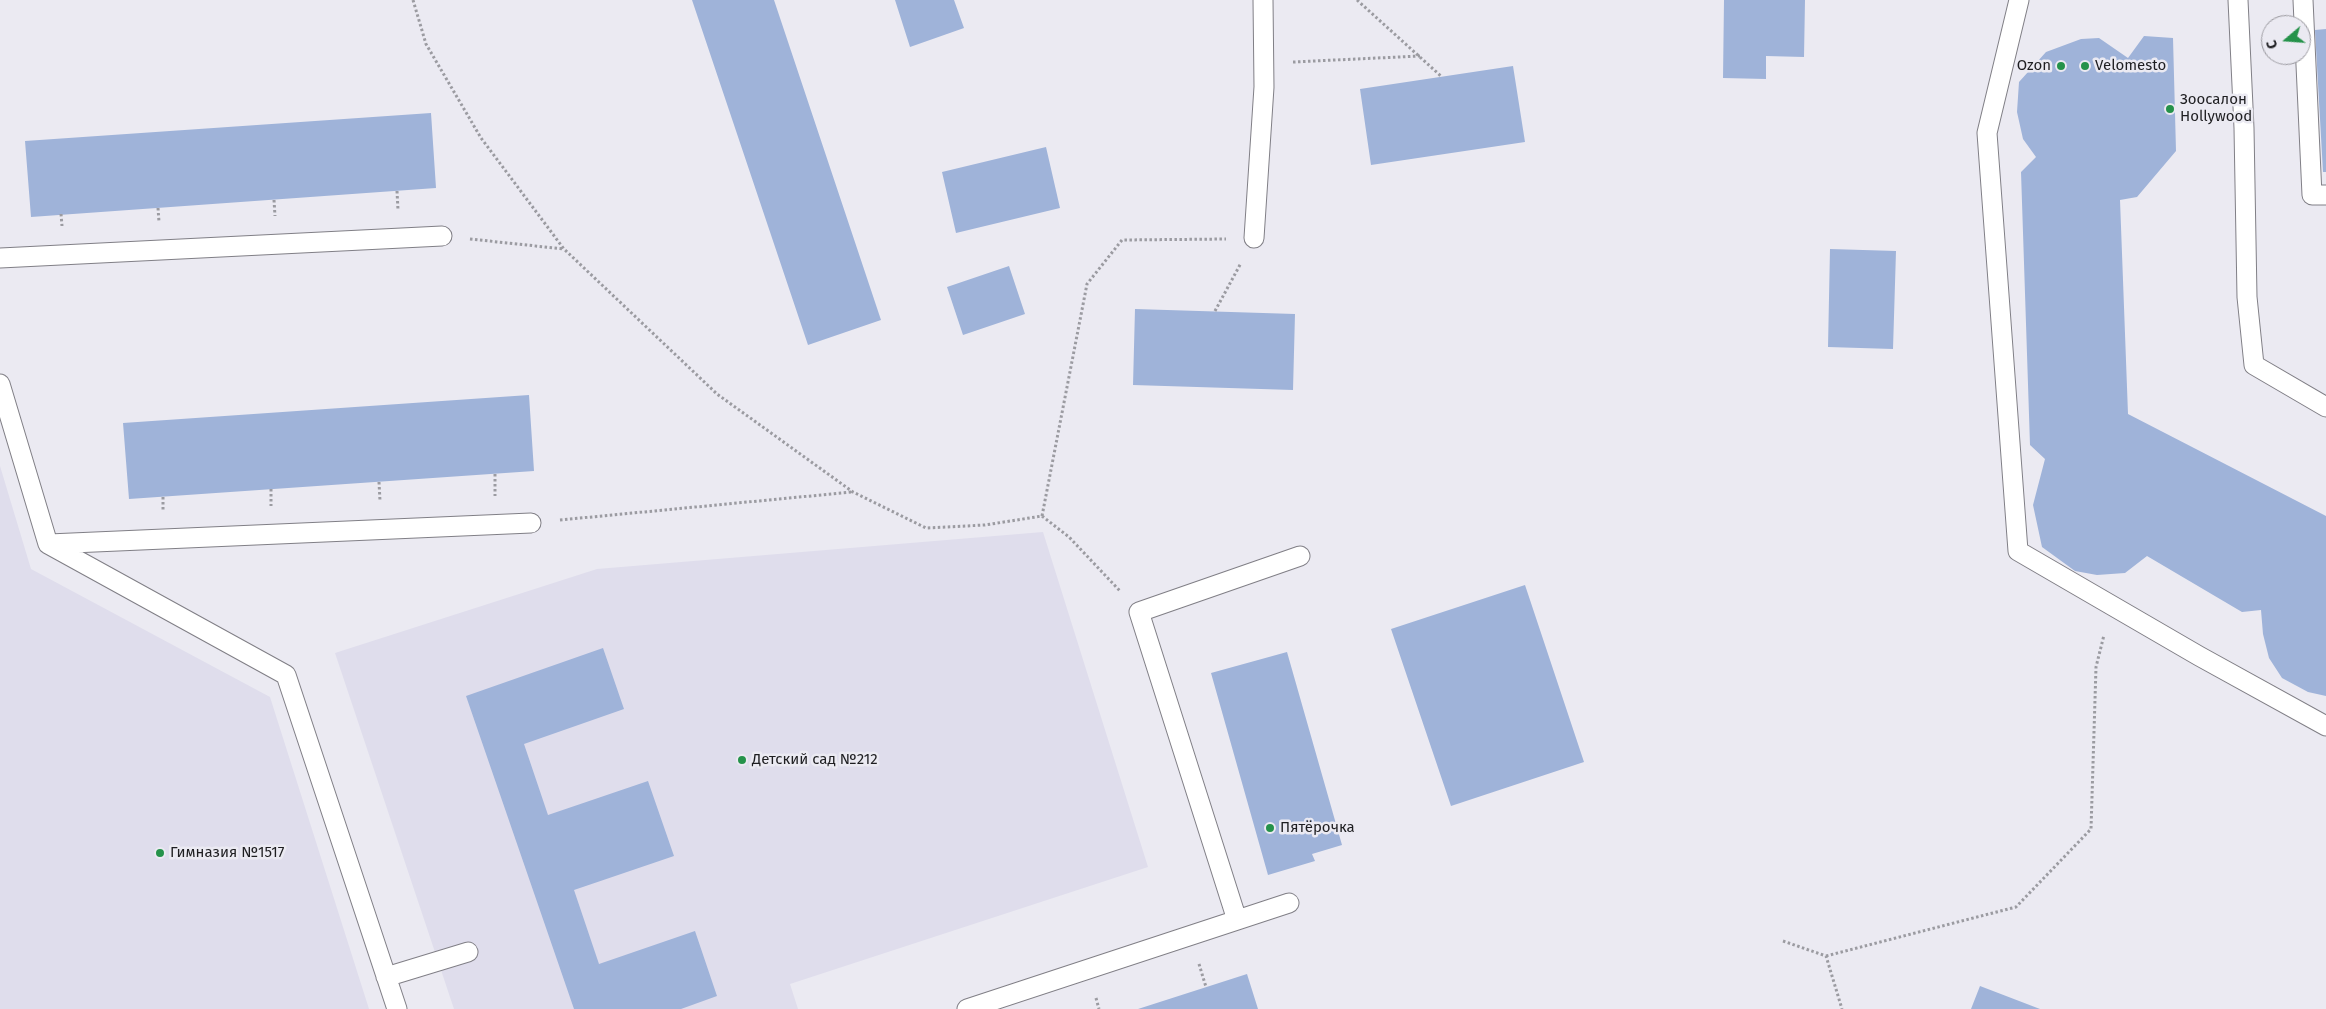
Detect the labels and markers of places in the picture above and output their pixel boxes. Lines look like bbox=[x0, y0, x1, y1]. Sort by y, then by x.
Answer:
place label: Ozon bbox=[2017, 57, 2051, 75]
place label: Velomesto bbox=[2095, 57, 2166, 75]
marker: Ozon bbox=[2055, 60, 2067, 72]
marker: Velomesto bbox=[2079, 60, 2091, 72]
place label: Зоосалон Hollywood bbox=[2180, 91, 2252, 126]
marker: Зоосалон Hollywood bbox=[2164, 103, 2176, 115]
place label: Детский сад №212 bbox=[752, 751, 878, 769]
marker: Детский сад №212 bbox=[736, 754, 748, 766]
place label: Пятёрочка bbox=[1280, 819, 1355, 837]
marker: Пятёрочка bbox=[1264, 822, 1276, 834]
place label: Гимназия №1517 bbox=[170, 844, 285, 862]
marker: Гимназия №1517 bbox=[154, 847, 166, 859]

